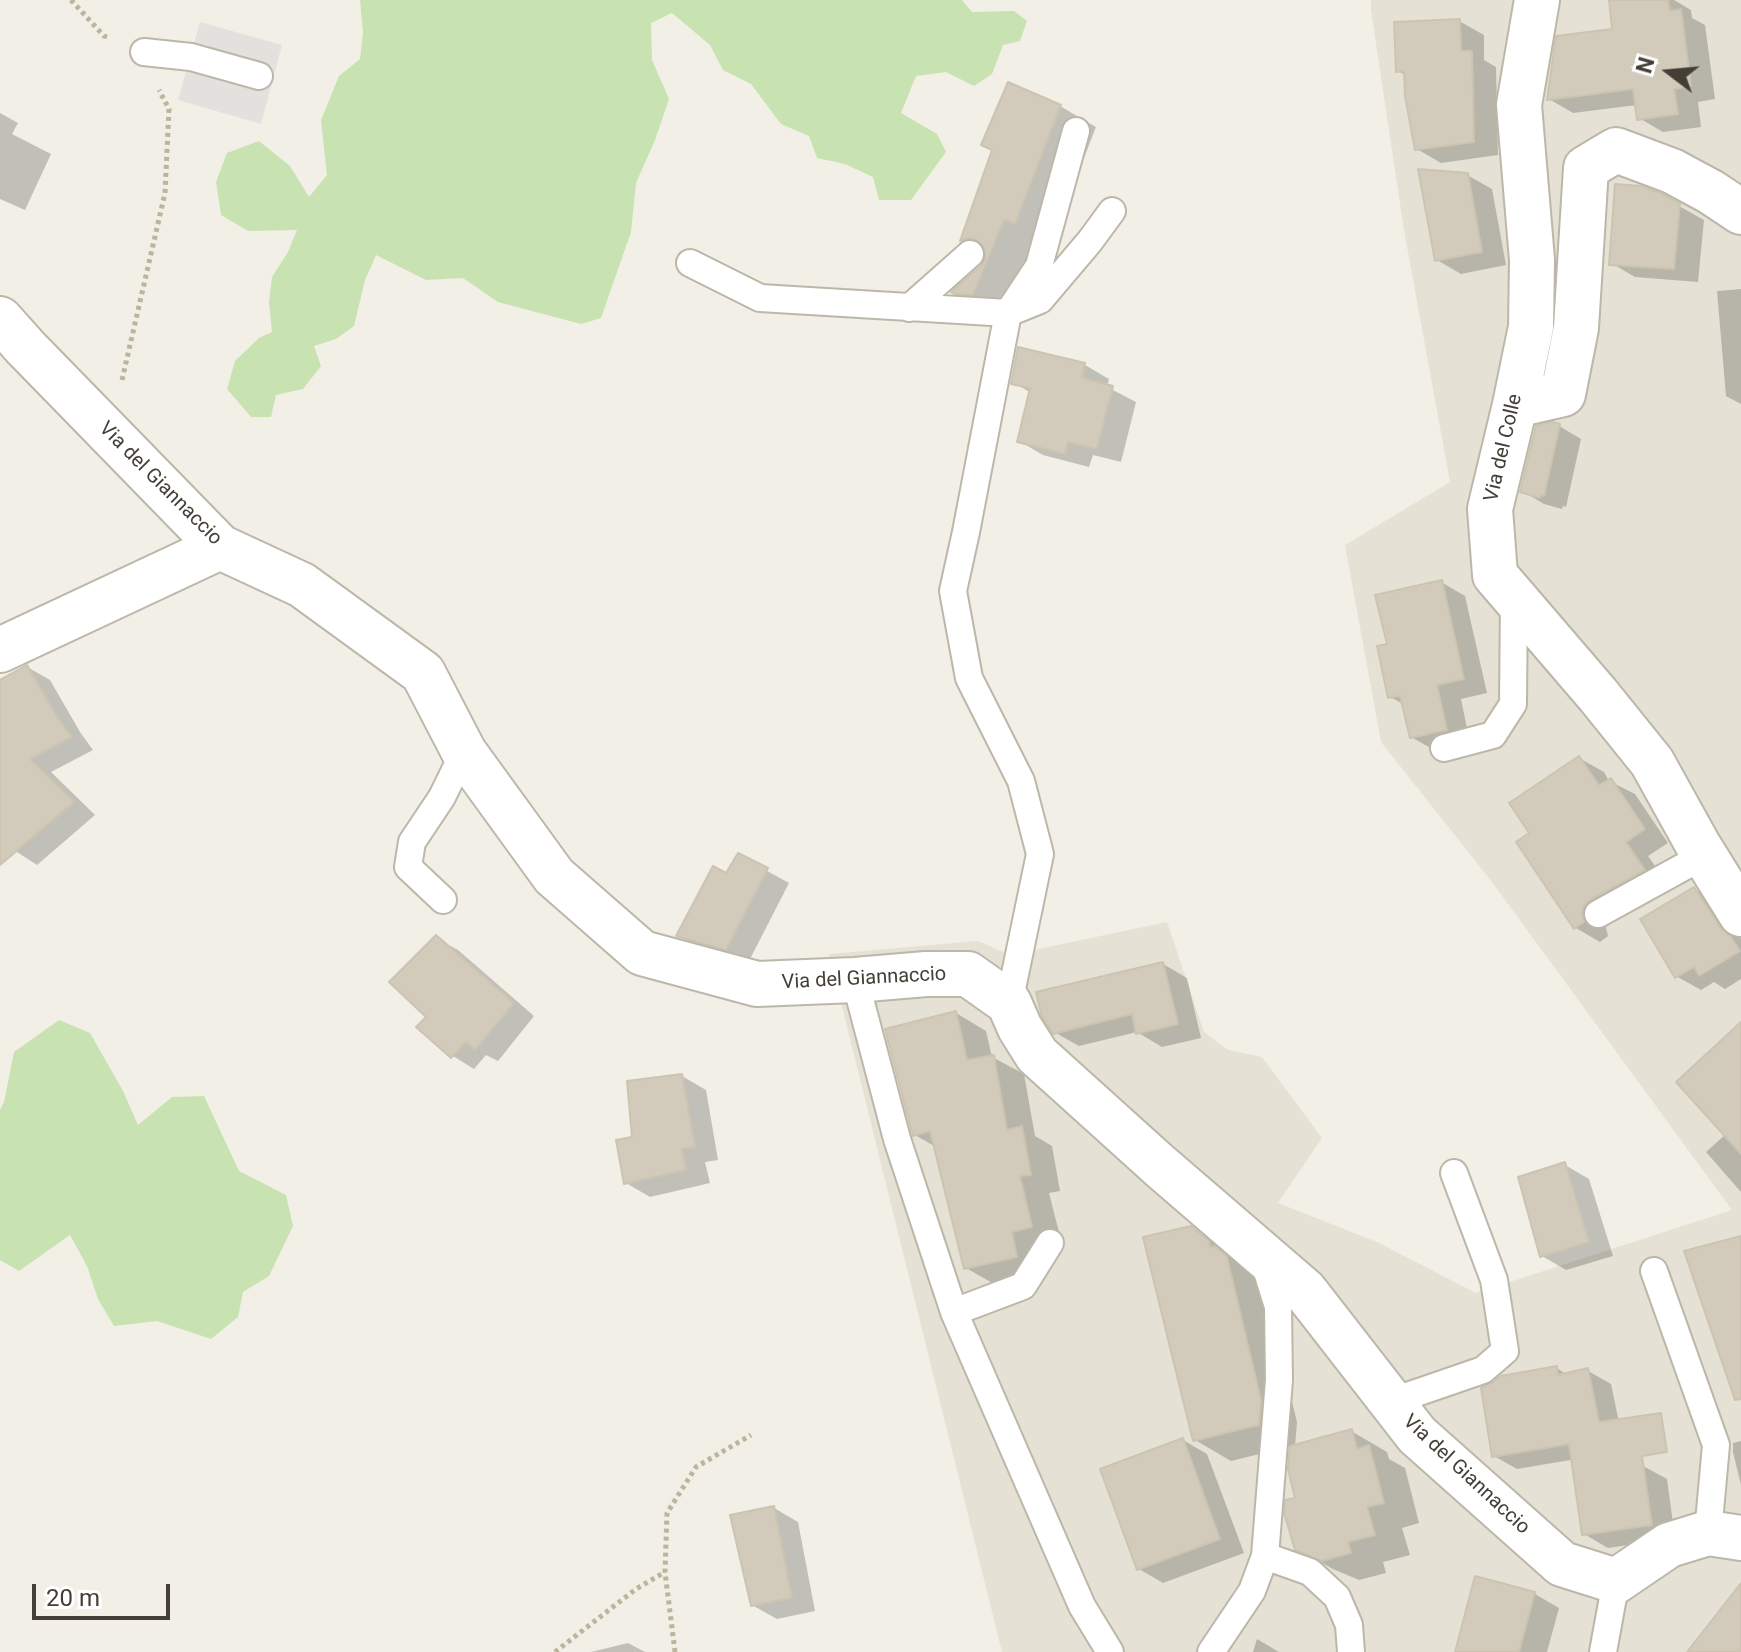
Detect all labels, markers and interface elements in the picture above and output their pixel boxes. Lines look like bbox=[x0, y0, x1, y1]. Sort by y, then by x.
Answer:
north arrow bbox=[1629, 32, 1709, 112]
text: N bbox=[1631, 54, 1660, 76]
street label: Via del Colle bbox=[1480, 392, 1528, 504]
street label: Via del Giannaccio bbox=[93, 417, 227, 551]
street label: Via del Giannaccio bbox=[781, 963, 947, 995]
street label: Via del Giannaccio bbox=[1398, 1410, 1534, 1540]
scale bar bbox=[36, 1568, 174, 1618]
text: 20 m bbox=[46, 1584, 100, 1612]

